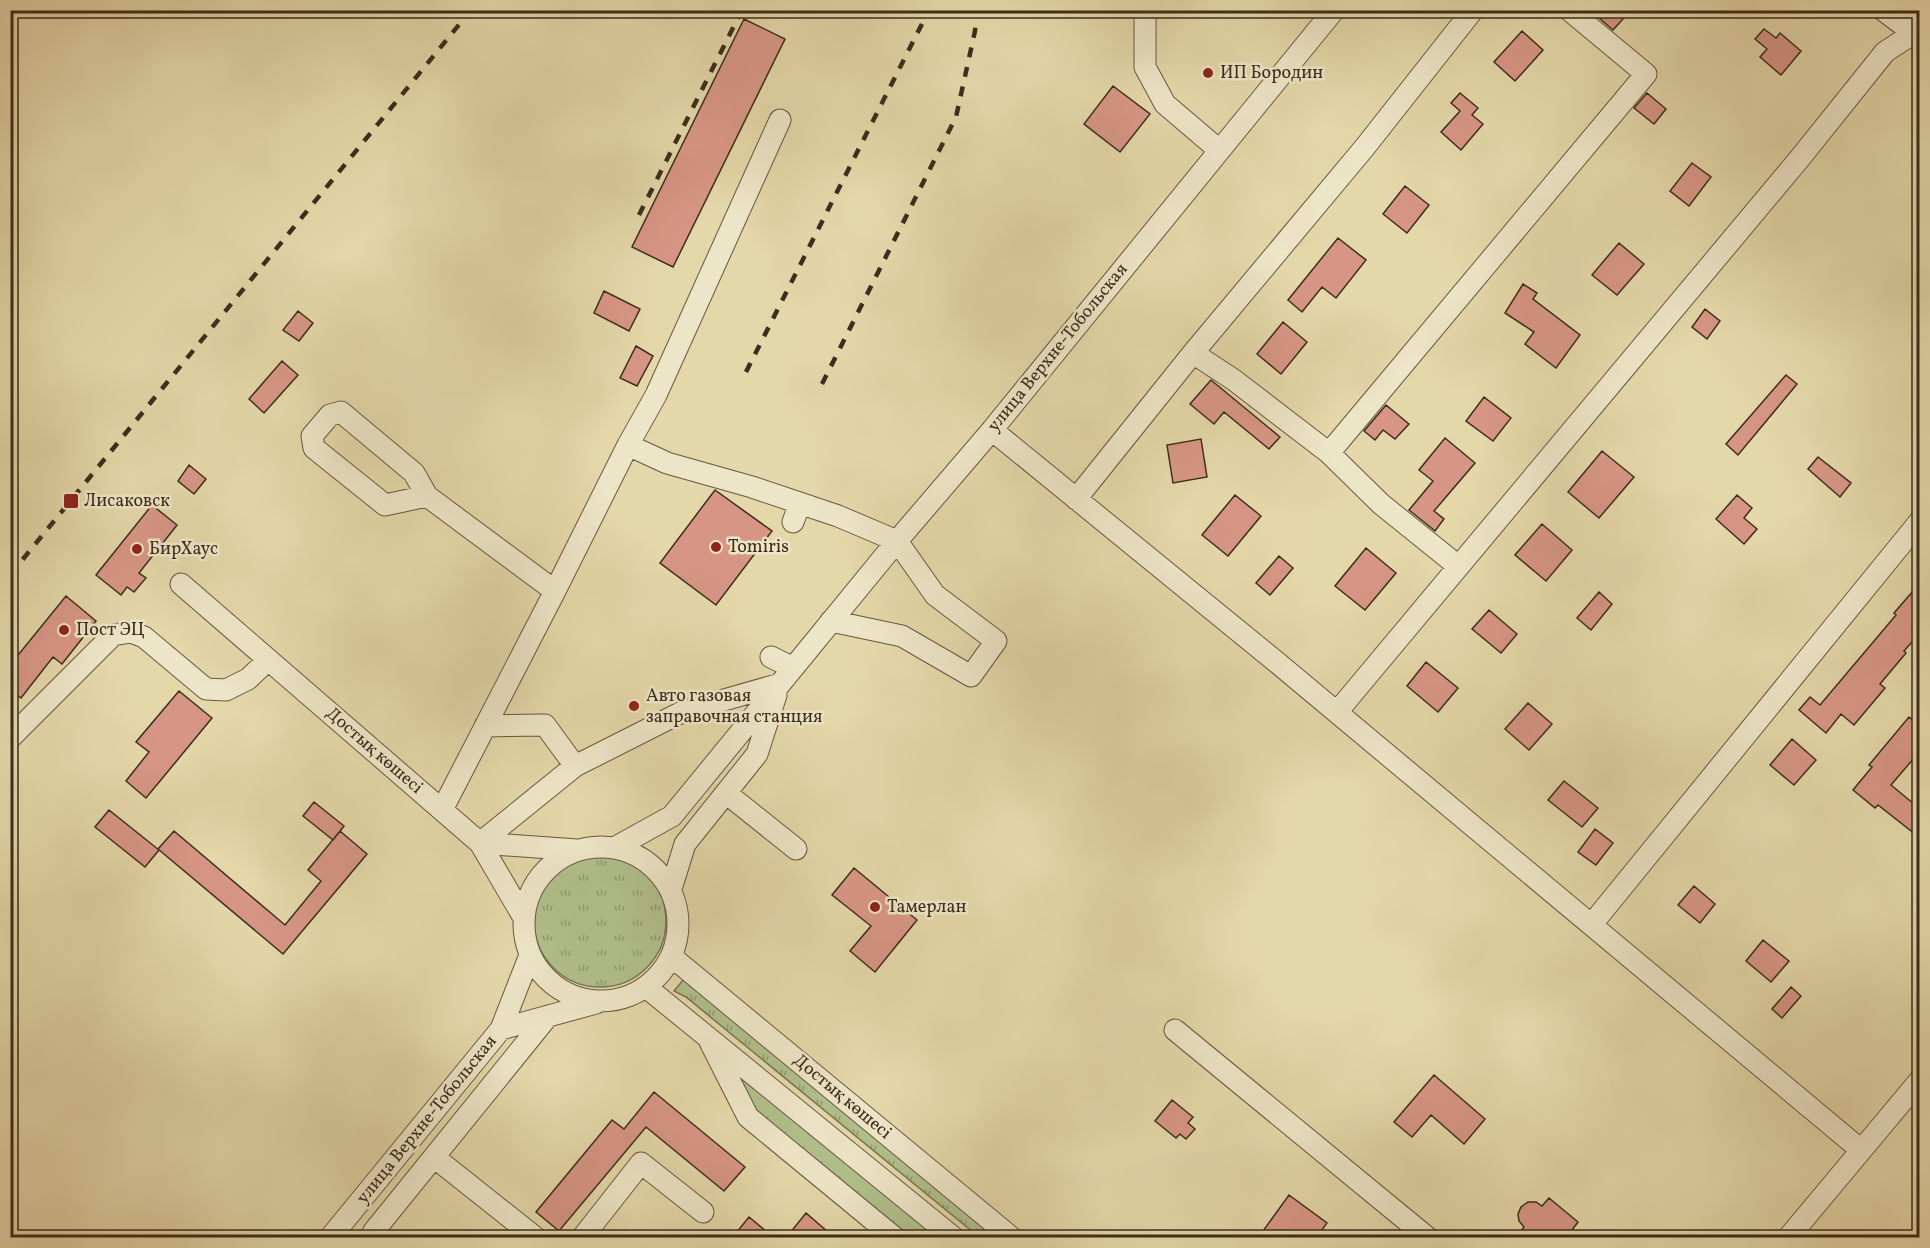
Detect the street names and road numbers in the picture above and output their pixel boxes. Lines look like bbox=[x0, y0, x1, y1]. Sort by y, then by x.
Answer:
street label: улица Верхне-Тобольская bbox=[982, 258, 1134, 438]
street label: Достық көшесі bbox=[320, 702, 428, 800]
street label: улица Верхне-Тобольская bbox=[351, 1030, 503, 1210]
street label: Достық көшесі bbox=[787, 1048, 897, 1146]

